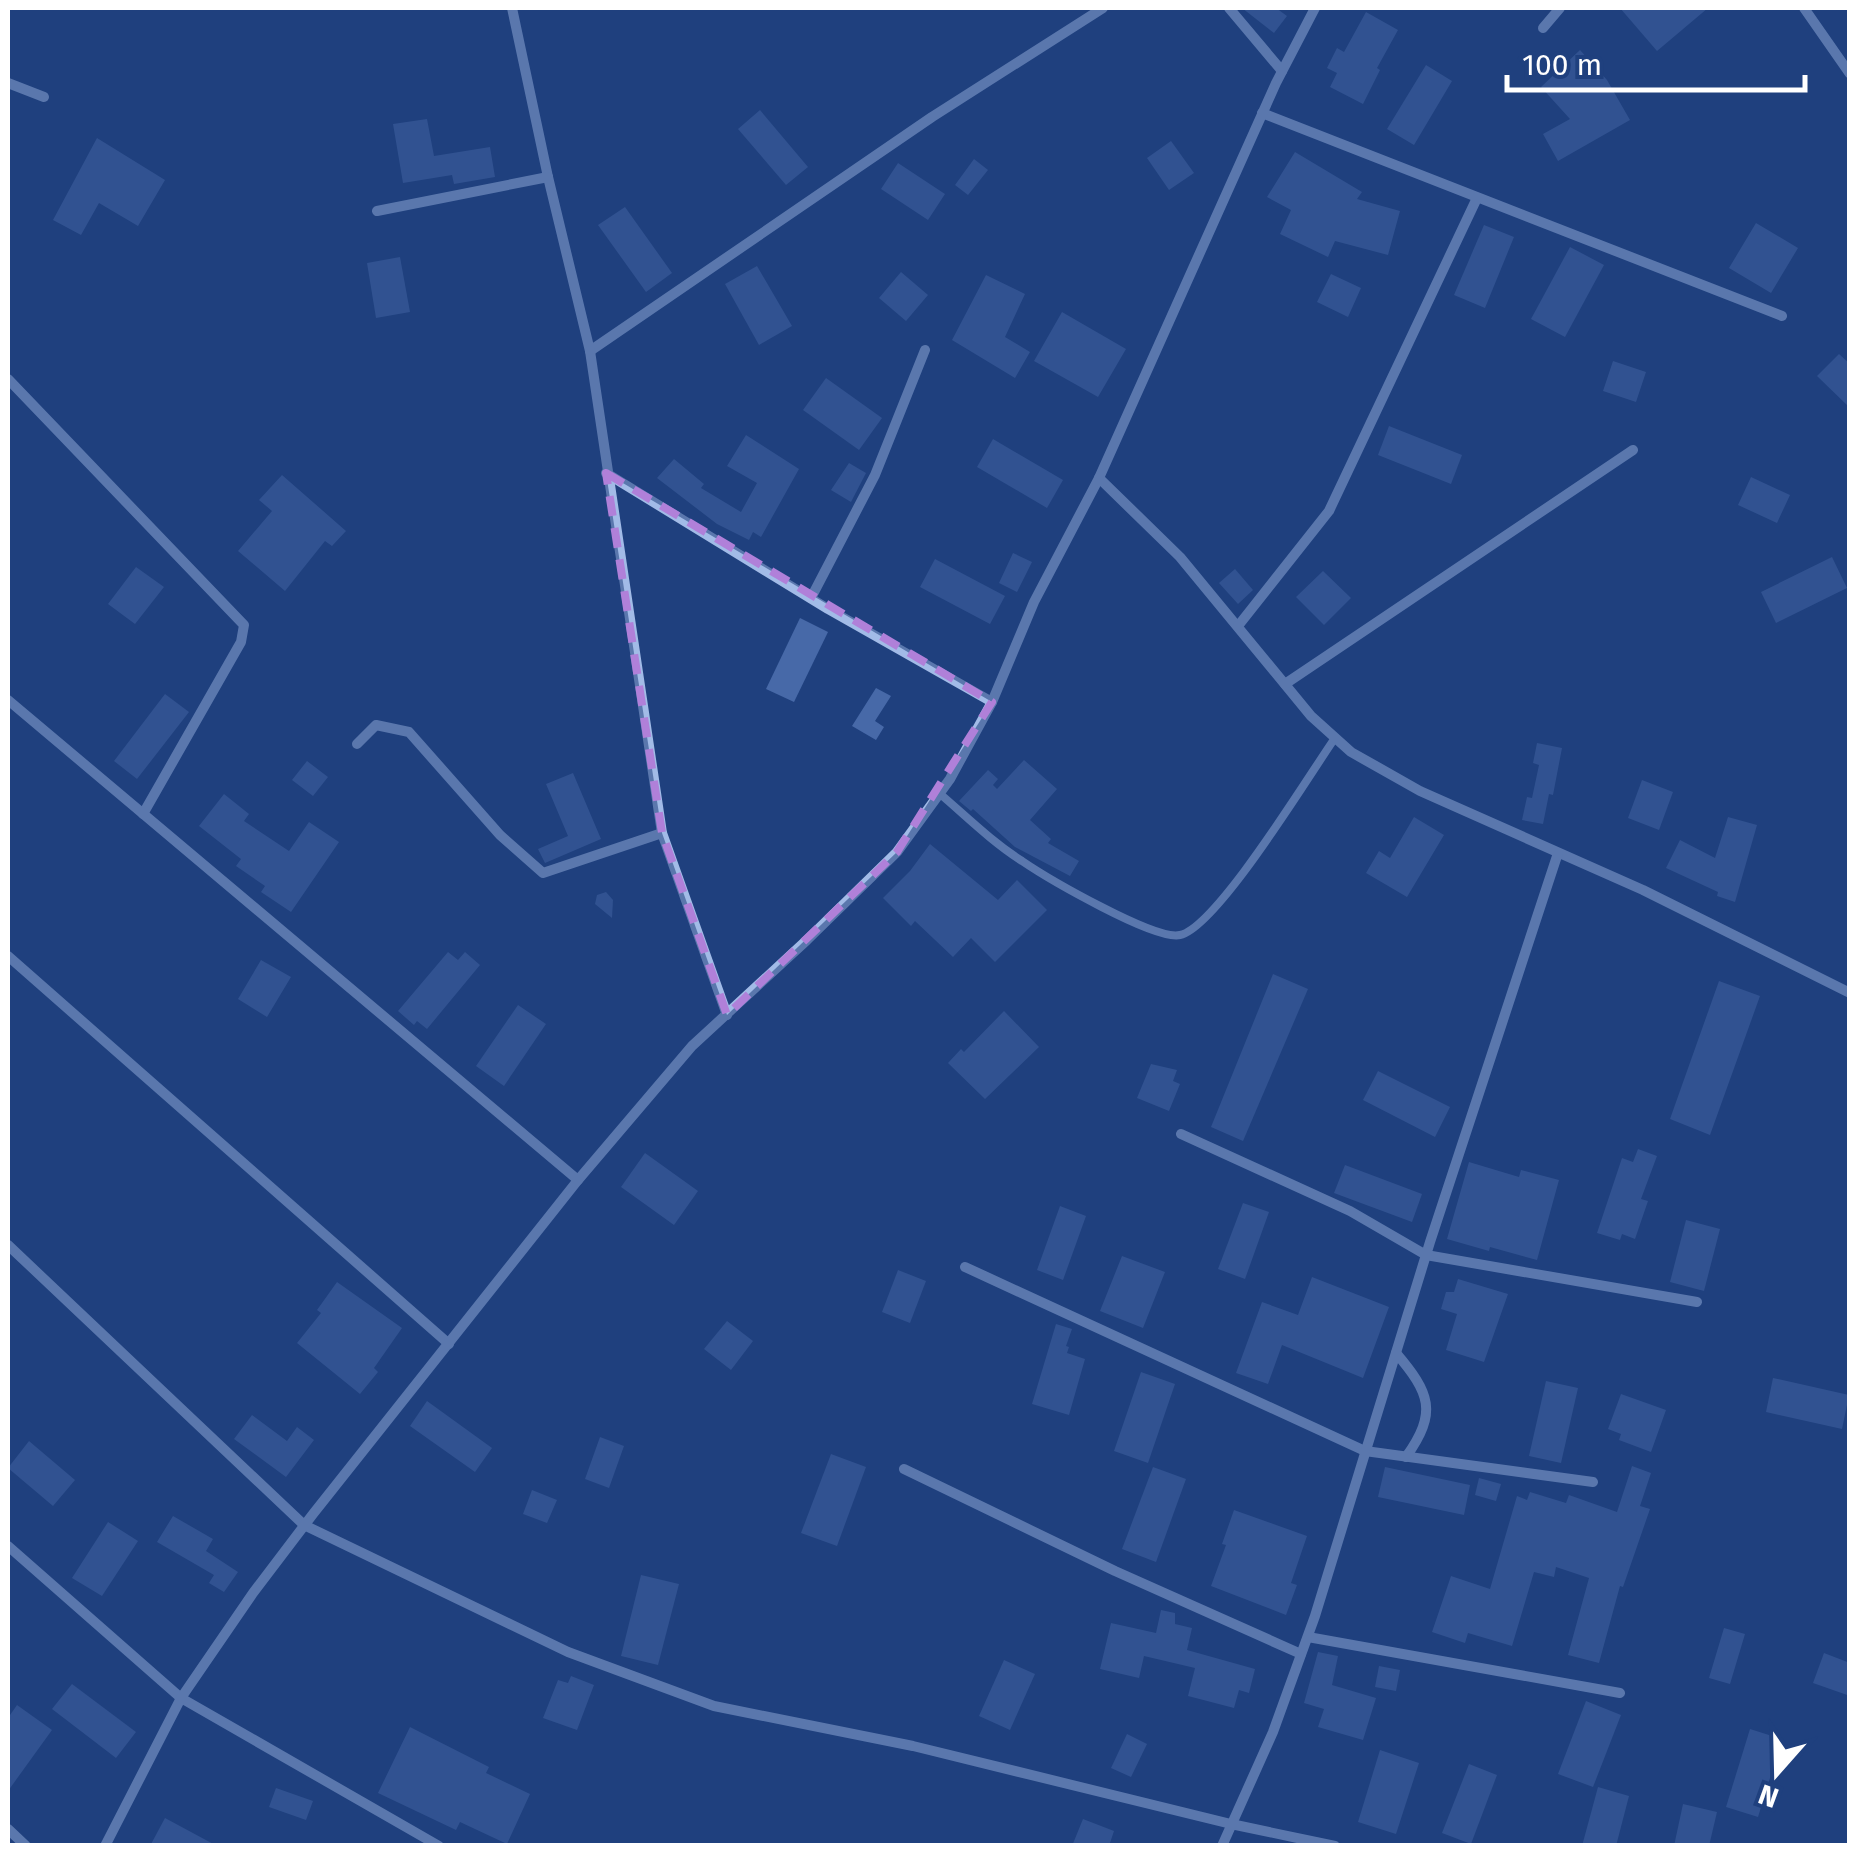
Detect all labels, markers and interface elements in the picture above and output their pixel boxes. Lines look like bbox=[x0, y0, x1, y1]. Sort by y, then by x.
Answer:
scale bar bbox=[1507, 30, 1804, 92]
text: 100 m bbox=[1522, 47, 1602, 83]
north arrow bbox=[1727, 1723, 1827, 1823]
text: N bbox=[1754, 1777, 1783, 1815]

